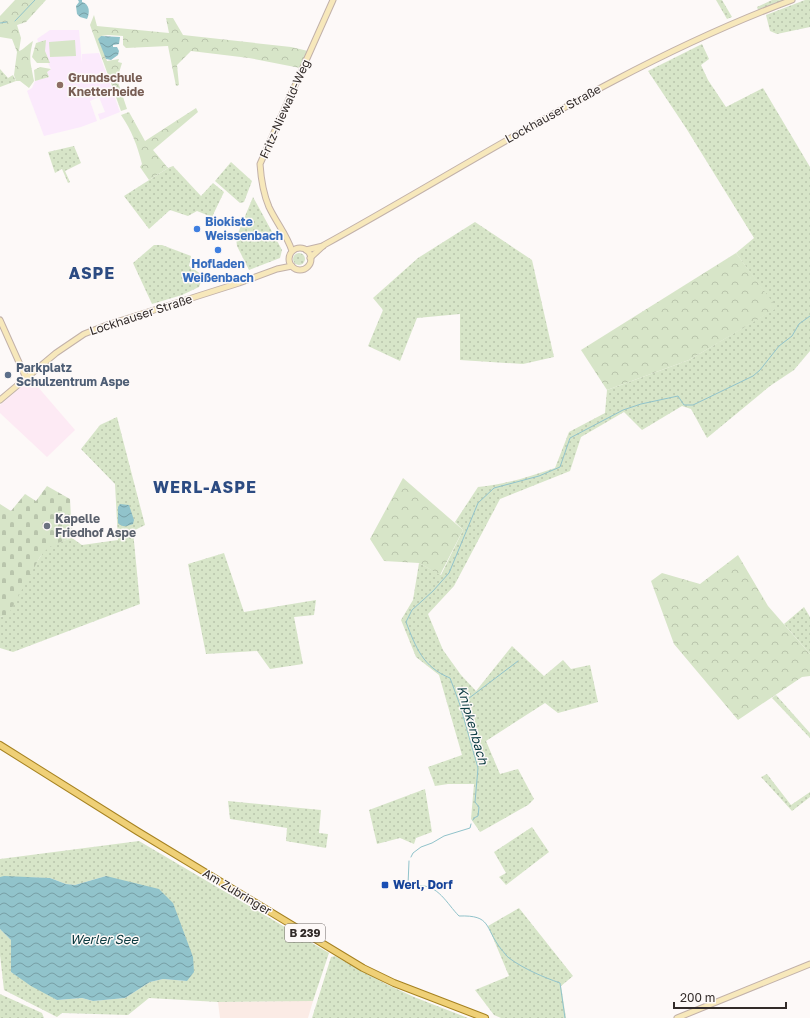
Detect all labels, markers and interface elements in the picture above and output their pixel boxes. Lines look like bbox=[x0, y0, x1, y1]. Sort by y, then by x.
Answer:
street label: Fritz-Niewald-Weg bbox=[256, 57, 313, 161]
place label: Grundschule Knetterheide bbox=[68, 70, 144, 99]
marker: Grundschule Knetterheide bbox=[55, 80, 65, 90]
street label: Lockhauser Straße bbox=[502, 81, 603, 146]
place label: Biokiste Weissenbach bbox=[205, 214, 283, 243]
marker: Biokiste Weissenbach bbox=[192, 224, 202, 234]
marker: Hofladen Weißenbach bbox=[213, 245, 223, 255]
place label: Hofladen Weißenbach bbox=[182, 256, 254, 285]
district label: ASPE bbox=[69, 263, 115, 283]
street label: Lockhauser Straße bbox=[88, 291, 194, 338]
place label: Parkplatz Schulzentrum Aspe bbox=[16, 360, 130, 389]
marker: Parkplatz Schulzentrum Aspe bbox=[3, 370, 13, 380]
district label: WERL-ASPE bbox=[153, 477, 257, 497]
place label: Kapelle Friedhof Aspe bbox=[55, 511, 136, 540]
marker: Kapelle Friedhof Aspe bbox=[42, 521, 52, 531]
water label: Knipkenbach bbox=[454, 684, 492, 767]
street label: Am Zubringer bbox=[200, 865, 275, 918]
place label: Werl, Dorf bbox=[393, 877, 453, 892]
marker: Werl, Dorf bbox=[380, 880, 390, 890]
road number: B 239 bbox=[285, 924, 325, 942]
water label: Werler See bbox=[70, 931, 139, 947]
scale bar bbox=[674, 984, 786, 1010]
text: 200 m bbox=[680, 990, 715, 1005]

